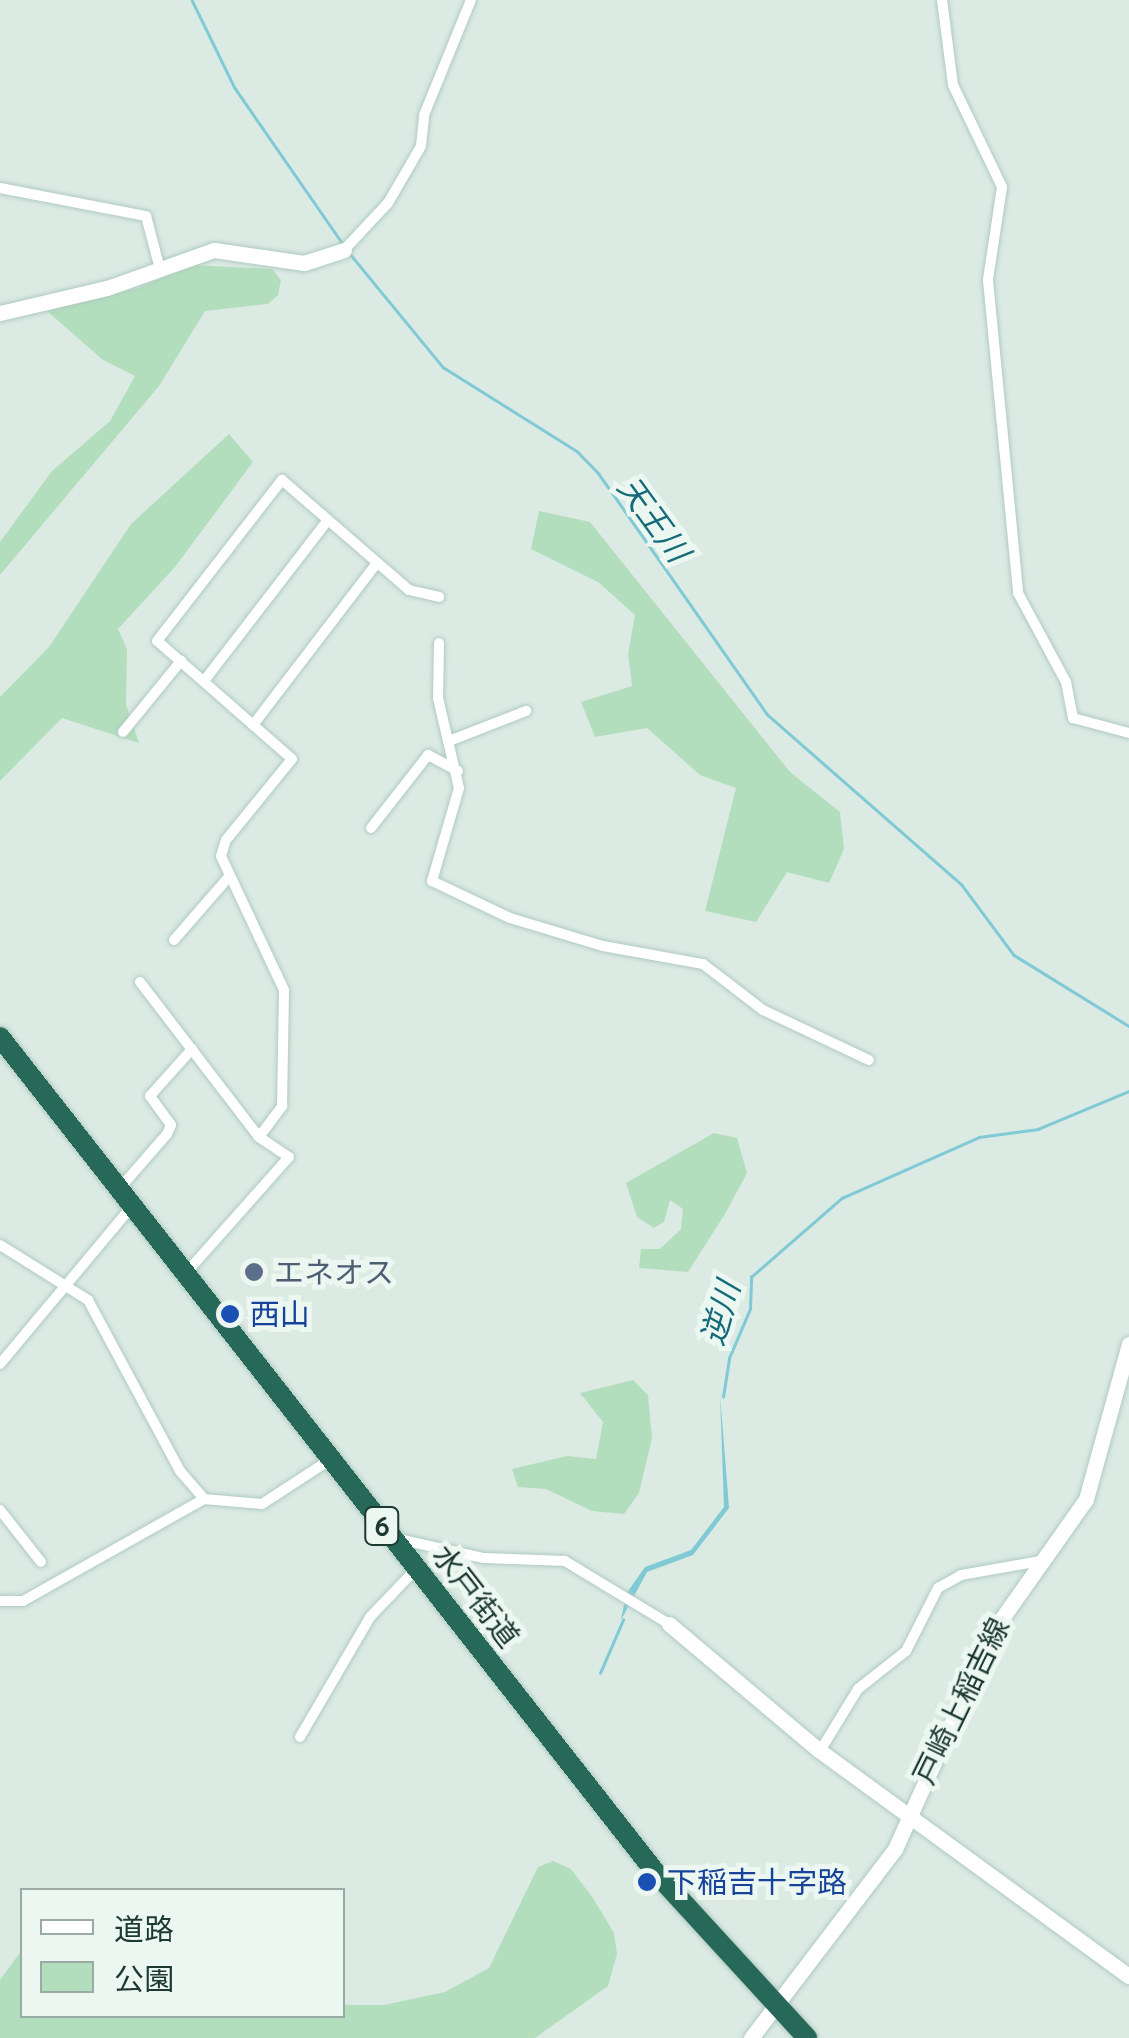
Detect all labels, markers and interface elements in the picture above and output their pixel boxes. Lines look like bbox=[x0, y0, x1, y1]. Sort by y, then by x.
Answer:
water label: 天王川 bbox=[610, 469, 698, 569]
place label: エネオス bbox=[274, 1254, 394, 1290]
marker: エネオス bbox=[243, 1261, 265, 1283]
water label: 逆川 bbox=[693, 1277, 747, 1349]
place label: 西山 bbox=[250, 1296, 310, 1332]
marker: 西山 bbox=[219, 1303, 241, 1325]
road number: 6 bbox=[362, 1503, 402, 1549]
street label: 水戸街道 bbox=[425, 1538, 527, 1654]
street label: 戸崎上稲吉線 bbox=[905, 1612, 1017, 1790]
place label: 下稲吉十字路 bbox=[667, 1864, 847, 1900]
marker: 下稲吉十字路 bbox=[636, 1871, 658, 1893]
legend bbox=[20, 1888, 345, 2018]
text: 道路 bbox=[114, 1910, 174, 1948]
text: 公園 bbox=[114, 1960, 174, 1998]

